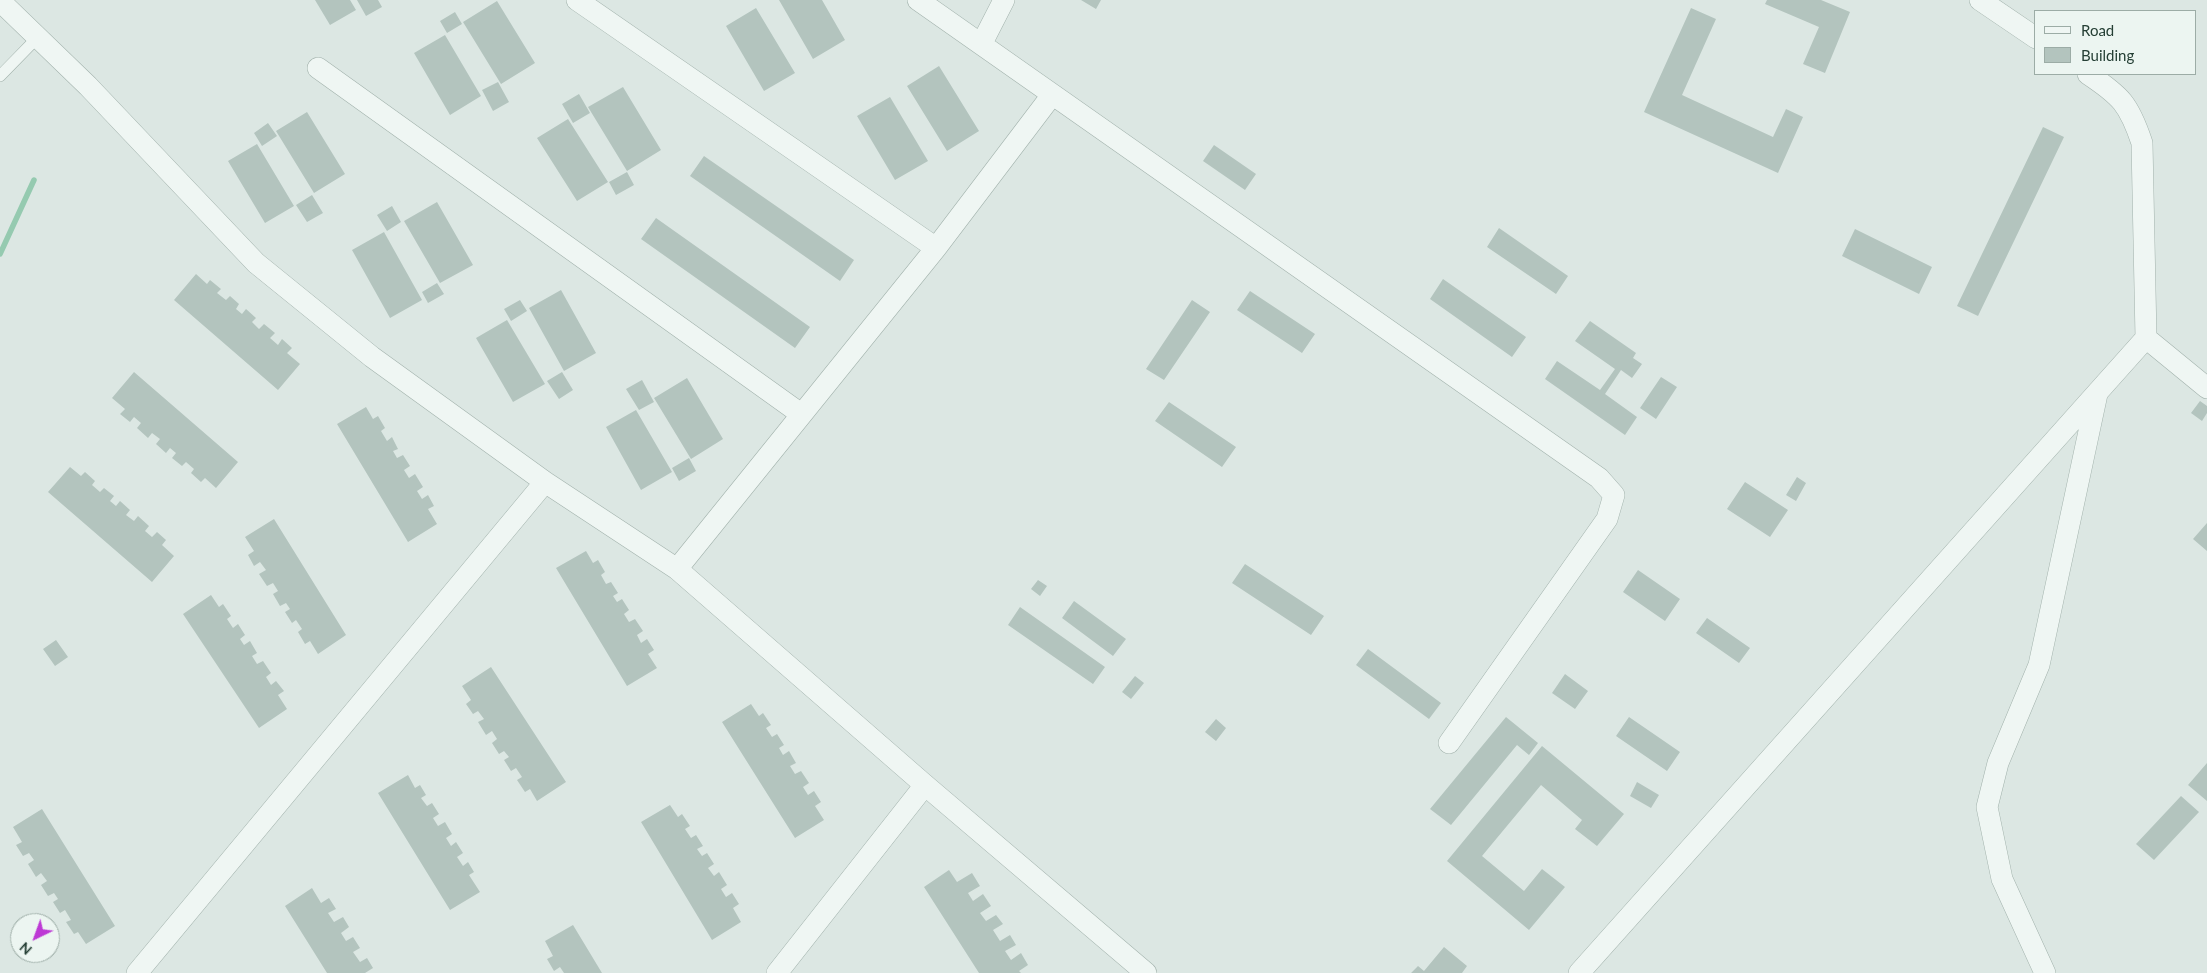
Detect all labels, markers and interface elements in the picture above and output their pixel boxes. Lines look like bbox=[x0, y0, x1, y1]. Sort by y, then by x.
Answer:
legend bbox=[2034, 10, 2197, 75]
text: Road bbox=[2081, 21, 2114, 39]
text: Building bbox=[2081, 46, 2134, 64]
north arrow bbox=[10, 913, 60, 963]
text: N bbox=[16, 939, 35, 959]

